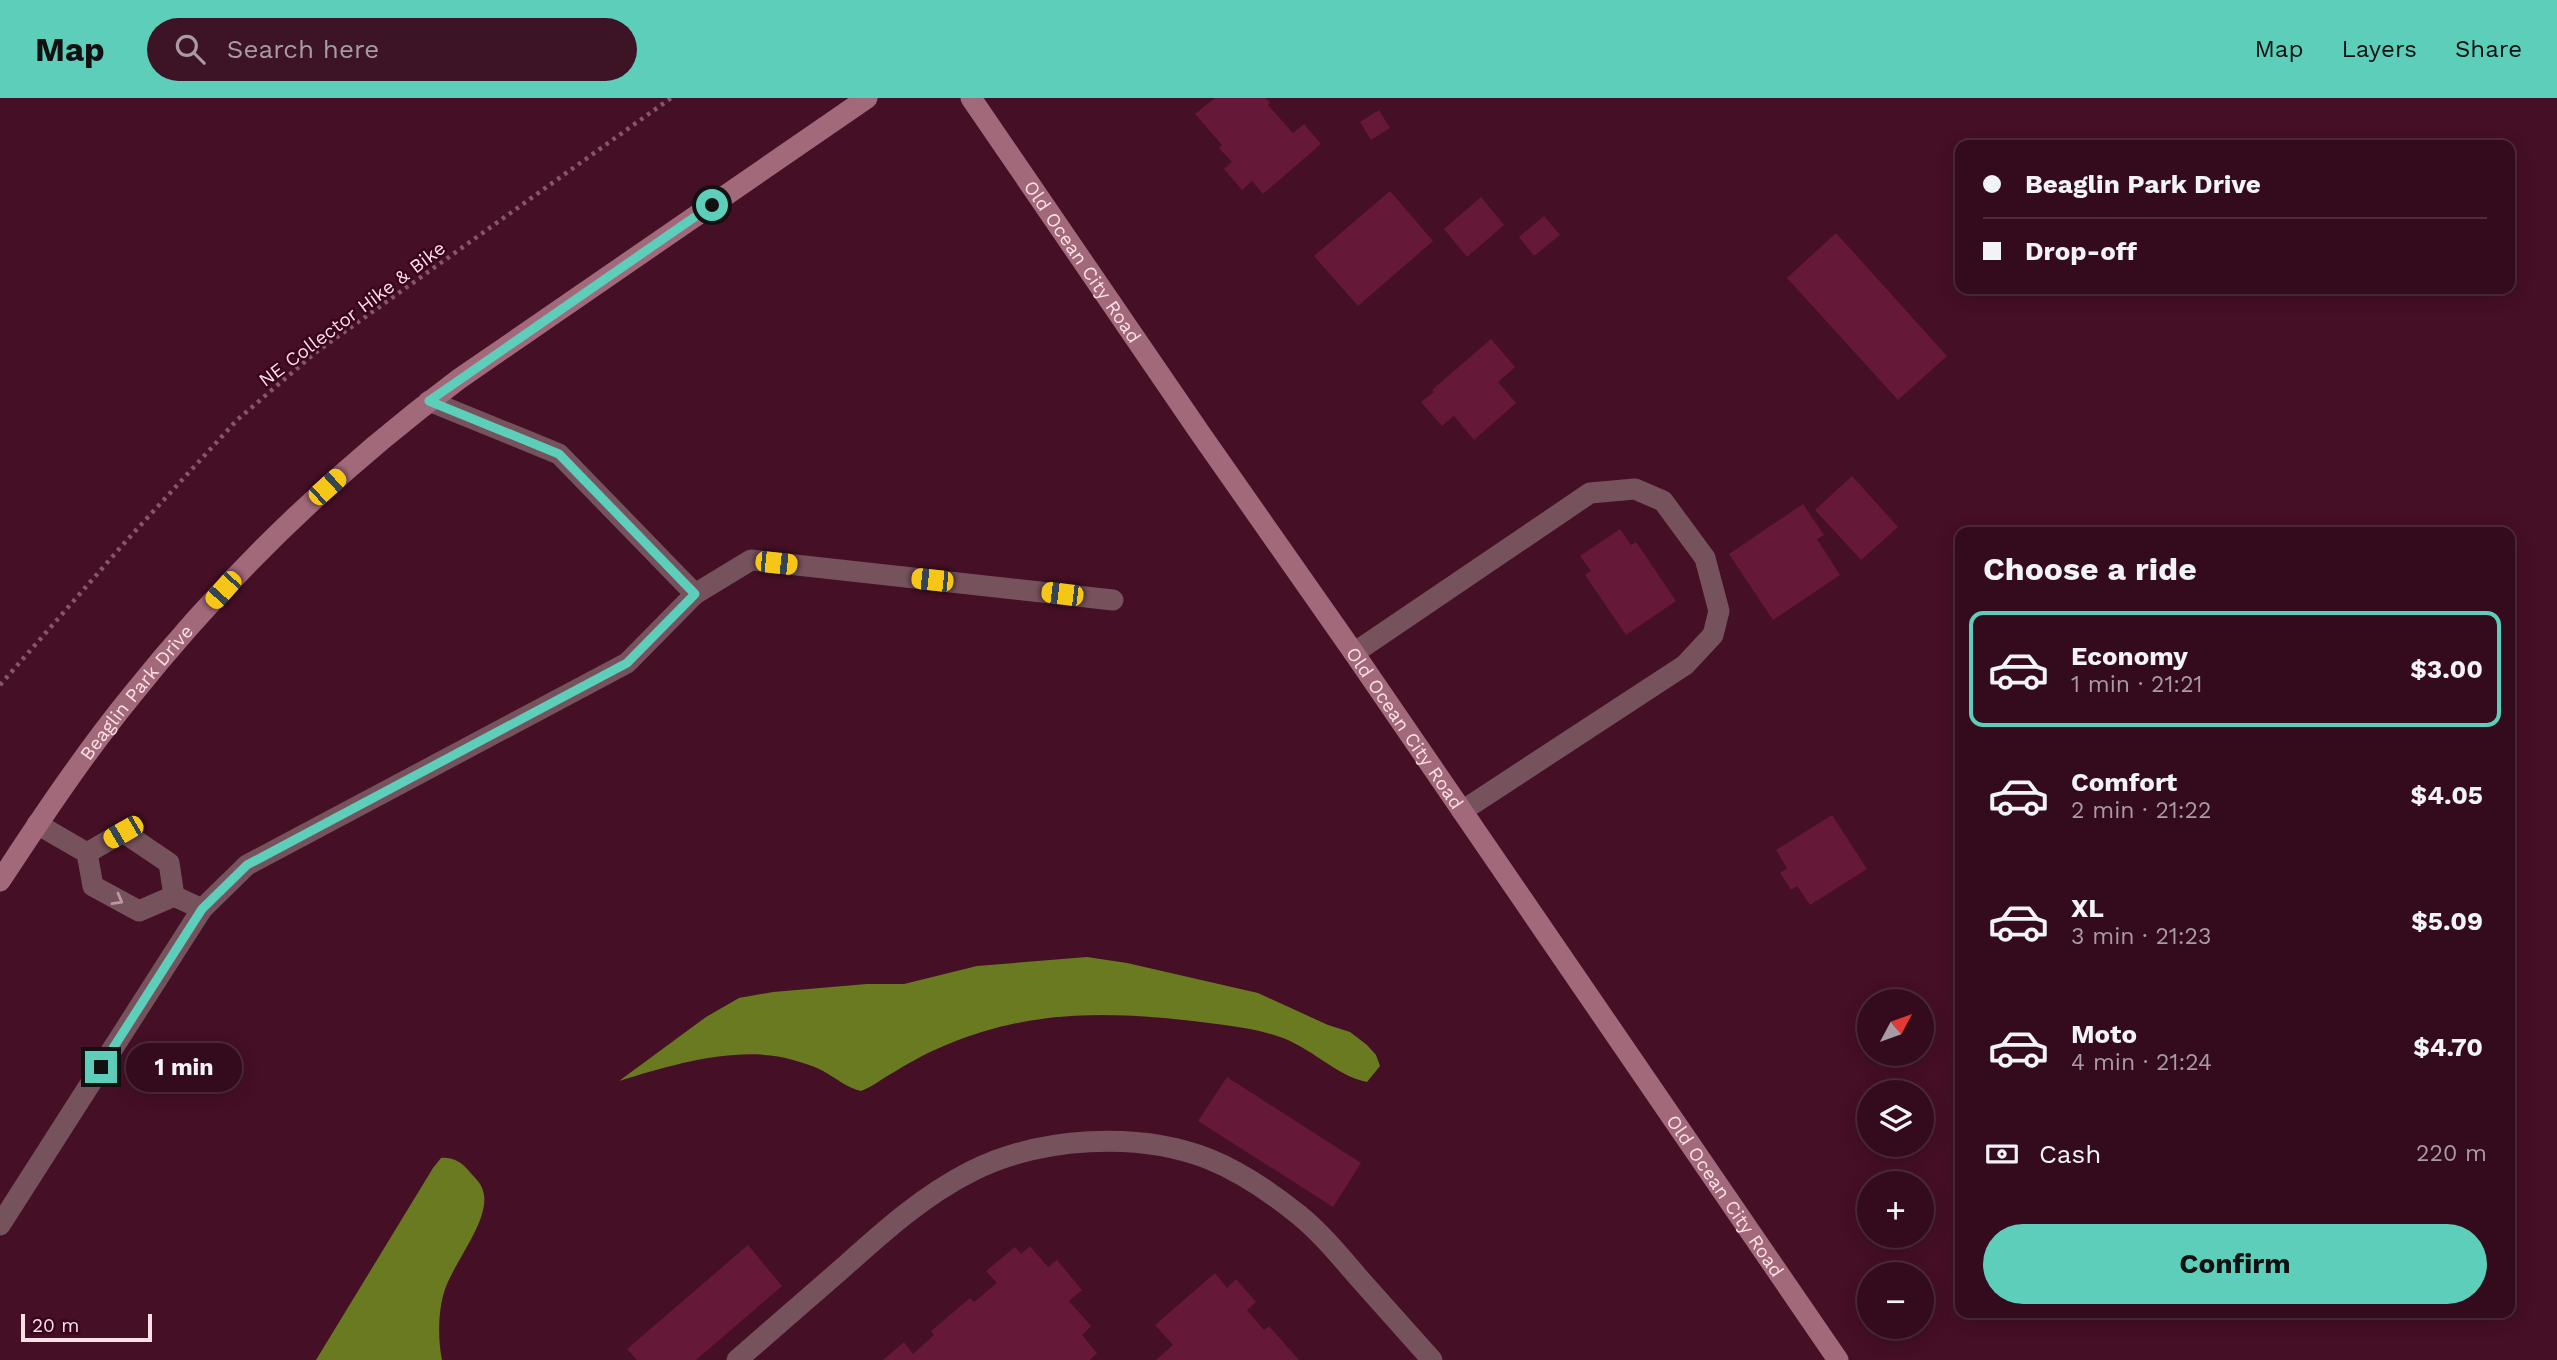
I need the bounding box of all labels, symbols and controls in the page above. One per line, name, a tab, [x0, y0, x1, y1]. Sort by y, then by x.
search box	[147, 18, 637, 81]
text: Map	[35, 30, 105, 69]
icon: search	[171, 30, 209, 68]
text: Search here	[227, 34, 379, 64]
text: Map	[2255, 35, 2303, 63]
text: Layers	[2341, 35, 2417, 63]
text: Share	[2455, 35, 2522, 63]
text: Beaglin Park Drive	[2025, 169, 2261, 199]
street label: Old Ocean City Road	[1019, 176, 1146, 347]
route start	[696, 189, 728, 221]
street label: NE Collector Hike & Bike	[254, 236, 450, 392]
text: Drop-off	[2025, 236, 2137, 266]
car	[305, 465, 350, 509]
car	[755, 550, 798, 576]
text: Choose a ride	[1983, 550, 2197, 588]
car	[202, 567, 245, 613]
car	[911, 567, 954, 593]
car	[1040, 581, 1085, 607]
street label: Beaglin Park Drive	[75, 620, 198, 764]
icon: car	[1987, 638, 2050, 701]
text: Economy	[2071, 641, 2188, 671]
street label: Old Ocean City Road	[1342, 642, 1469, 813]
text: $3.00	[2410, 654, 2483, 684]
text: 1 min · 21:21	[2071, 671, 2203, 698]
icon: car	[1987, 764, 2050, 827]
text: Comfort	[2071, 767, 2177, 797]
text: $4.05	[2411, 780, 2483, 810]
text: 2 min · 21:22	[2071, 797, 2211, 824]
car	[100, 812, 147, 852]
icon: car	[1987, 890, 2050, 953]
one-way arrow	[111, 891, 123, 905]
text: XL	[2071, 893, 2104, 923]
text: $5.09	[2411, 906, 2483, 936]
text: 3 min · 21:23	[2071, 923, 2211, 950]
north arrow	[1857, 989, 1934, 1066]
map controls	[1857, 989, 1934, 1339]
icon: car	[1987, 1016, 2050, 1079]
text: Moto	[2071, 1019, 2137, 1049]
text: $4.70	[2413, 1032, 2483, 1062]
callout: 1 min	[126, 1042, 241, 1091]
text: 4 min · 21:24	[2071, 1049, 2212, 1076]
route end	[85, 1051, 117, 1083]
text: 1 min	[154, 1054, 214, 1081]
button: layers	[1857, 1080, 1934, 1157]
street label: Old Ocean City Road	[1662, 1110, 1789, 1281]
icon: cash	[1983, 1135, 2021, 1173]
text: Cash	[2039, 1139, 2101, 1169]
text: 220 m	[2416, 1140, 2487, 1167]
button: +	[1857, 1171, 1934, 1248]
button: Confirm	[1983, 1224, 2487, 1304]
button: −	[1857, 1262, 1934, 1339]
scale bar	[21, 1311, 152, 1343]
text: 20 m	[32, 1314, 79, 1337]

